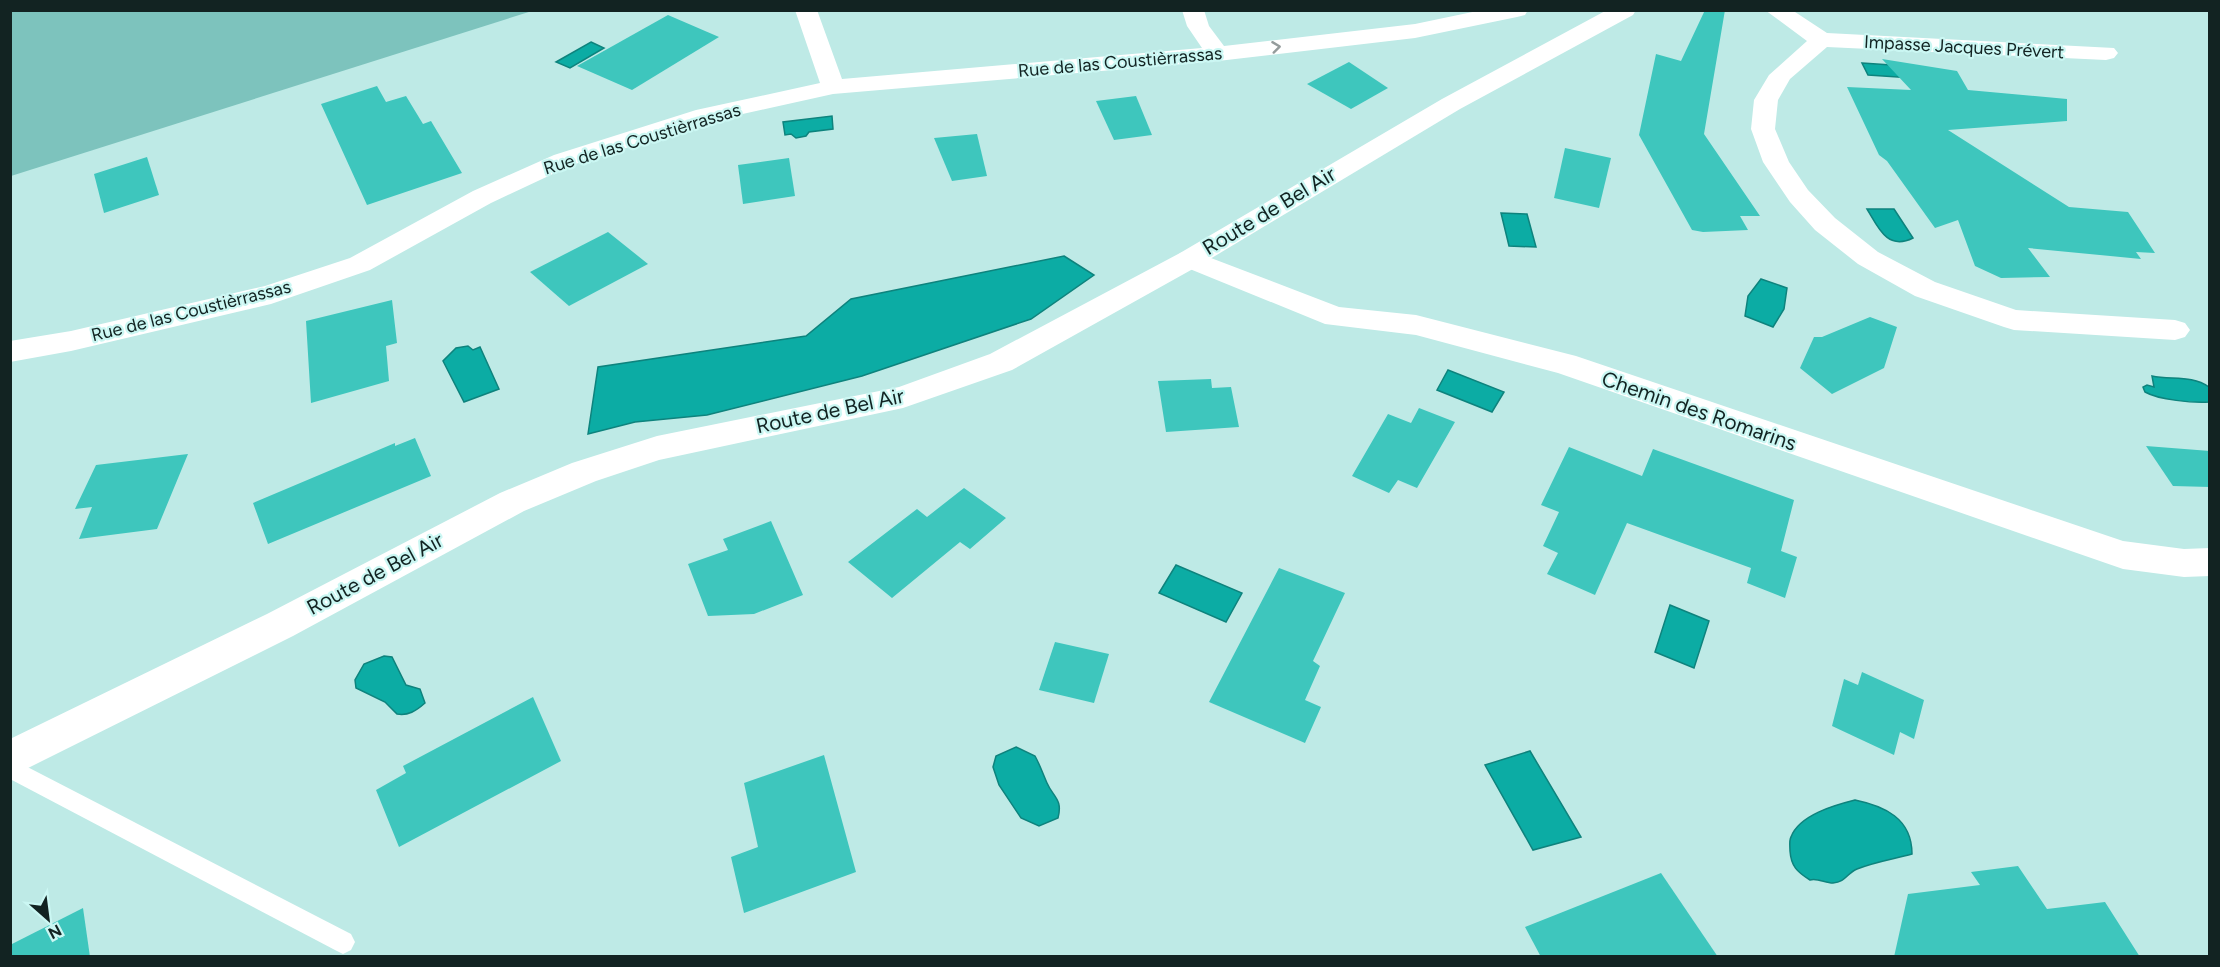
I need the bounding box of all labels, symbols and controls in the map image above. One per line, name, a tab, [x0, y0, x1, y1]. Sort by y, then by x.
street label: Impasse Jacques Prévert	[1863, 31, 2065, 63]
one-way arrow	[1272, 41, 1281, 54]
street label: Rue de las Coustièrrassas	[1017, 42, 1223, 82]
street label: Rue de las Coustièrrassas	[541, 99, 743, 179]
street label: Route de Bel Air	[1198, 161, 1340, 260]
street label: Rue de las Coustièrrassas	[89, 276, 293, 346]
street label: Chemin des Romarins	[1599, 365, 1800, 456]
street label: Route de Bel Air	[754, 383, 906, 438]
street label: Route de Bel Air	[302, 527, 447, 620]
north arrow	[18, 889, 78, 949]
text: N	[45, 921, 65, 943]

